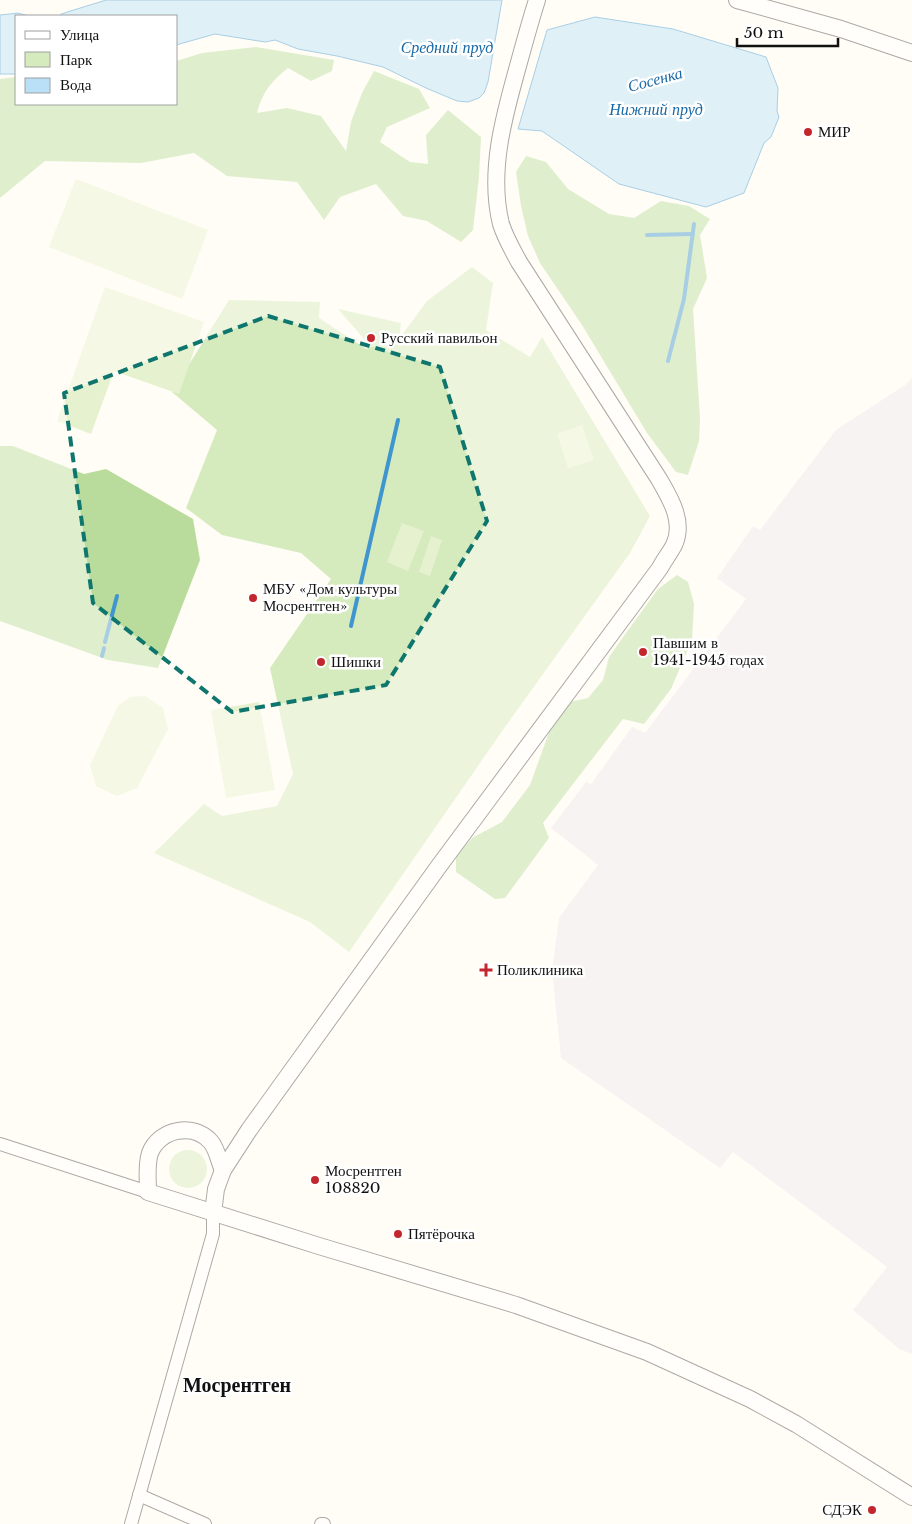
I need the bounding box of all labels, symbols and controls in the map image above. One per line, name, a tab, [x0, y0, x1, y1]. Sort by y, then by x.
legend	[15, 15, 178, 105]
scale bar	[737, 15, 838, 47]
text: 50 m	[744, 23, 784, 42]
text: Улица	[60, 25, 99, 44]
water label: Средний пруд	[401, 37, 493, 57]
text: Парк	[60, 50, 93, 69]
water label: Сосенка	[625, 62, 685, 96]
text: Вода	[60, 75, 92, 94]
water label: Нижний пруд	[608, 99, 703, 119]
place label: МИР	[818, 122, 851, 141]
marker: МИР	[802, 126, 814, 138]
place label: Русский павильон	[381, 328, 497, 347]
marker: Русский павильон	[365, 332, 377, 344]
place label: МБУ «Дом культуры Мосрентген»	[263, 579, 397, 615]
marker: МБУ «Дом культуры Мосрентген»	[247, 592, 259, 604]
place label: Павшим в 1941-1945 годах	[653, 633, 765, 669]
marker: Павшим в 1941-1945 годах	[637, 646, 649, 658]
place label: Шишки	[331, 652, 381, 671]
marker: Шишки	[315, 656, 327, 668]
place label: Поликлиника	[497, 960, 584, 979]
marker: Поликлиника	[479, 963, 493, 977]
place label: Мосрентген 108820	[325, 1161, 402, 1197]
marker: Мосрентген 108820	[309, 1174, 321, 1186]
place label: Пятёрочка	[408, 1224, 475, 1243]
marker: Пятёрочка	[392, 1228, 404, 1240]
district label: Мосрентген	[183, 1373, 291, 1397]
place label: СДЭК	[822, 1500, 863, 1519]
marker: СДЭК	[866, 1504, 878, 1516]

